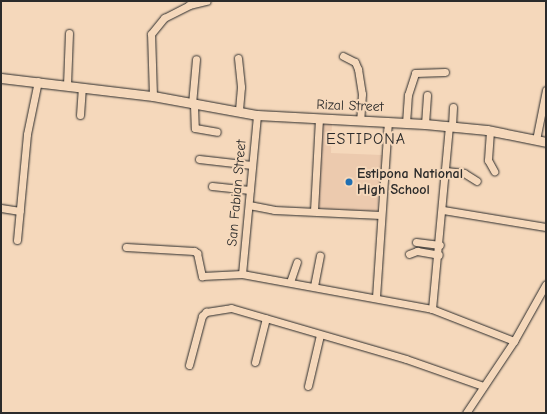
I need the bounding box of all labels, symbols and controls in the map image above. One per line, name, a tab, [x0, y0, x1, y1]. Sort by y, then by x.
street label: Rizal Street	[316, 96, 384, 116]
district label: ESTIPONA	[326, 129, 406, 149]
street label: San Fabian Street	[224, 139, 250, 247]
place label: Estipona National High School	[357, 166, 463, 198]
marker: Estipona National High School	[344, 177, 354, 187]

